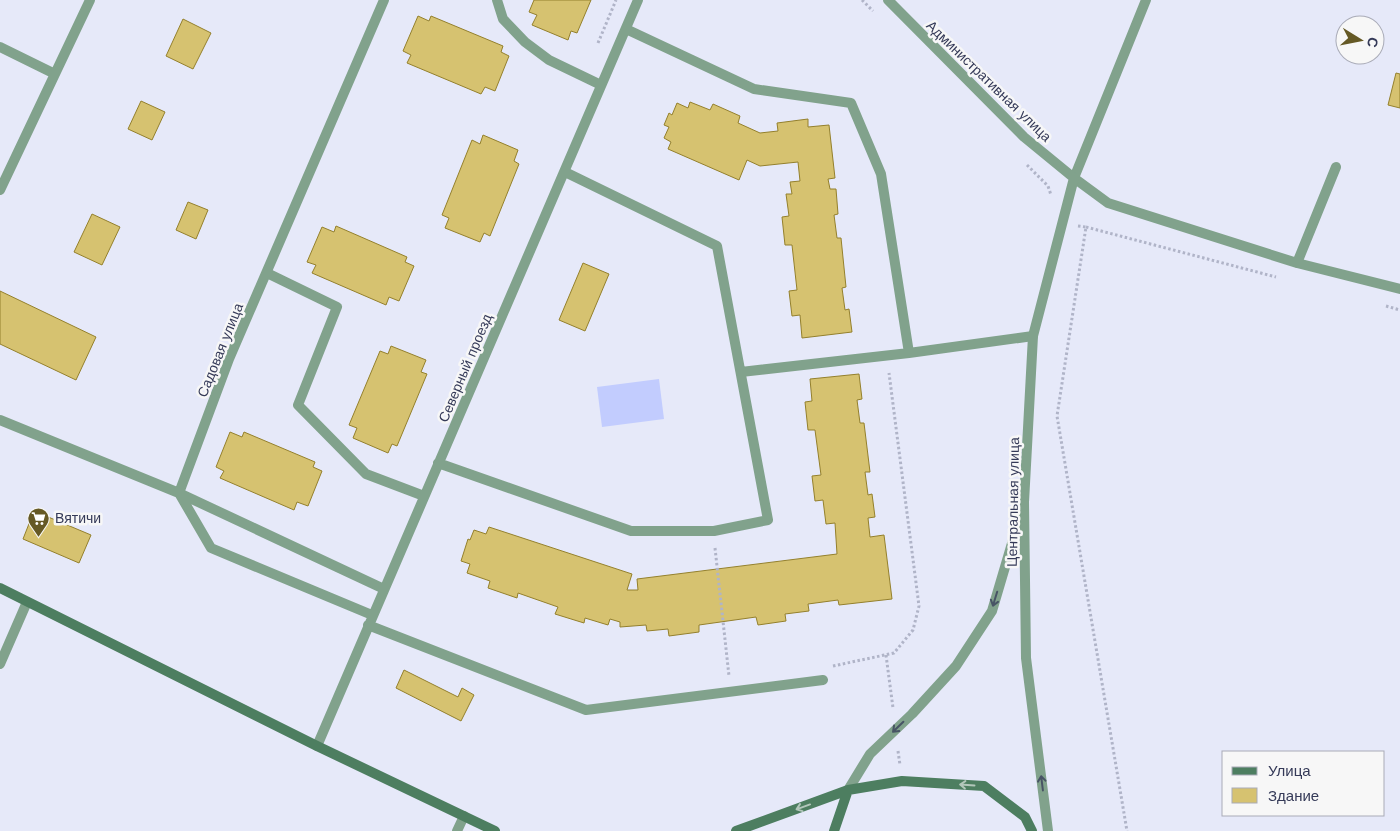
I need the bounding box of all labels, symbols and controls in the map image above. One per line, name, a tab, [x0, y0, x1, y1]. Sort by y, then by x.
north arrow	[1335, 15, 1385, 65]
street label: Административная улица	[923, 17, 1055, 145]
text: С	[1364, 36, 1382, 49]
street label: Садовая улица	[194, 300, 246, 399]
street label: Северный проезд	[435, 311, 495, 425]
street label: Центральная улица	[1004, 437, 1022, 567]
supermarket icon: Вятичи	[27, 506, 51, 537]
place label: Вятичи	[55, 510, 101, 526]
one-way arrow	[990, 591, 1000, 607]
one-way arrow	[892, 721, 904, 733]
legend	[1222, 751, 1385, 816]
text: Улица	[1268, 762, 1311, 780]
one-way arrow	[1037, 775, 1047, 791]
one-way arrow	[959, 781, 975, 790]
text: Здание	[1268, 787, 1319, 805]
one-way arrow	[795, 803, 811, 812]

